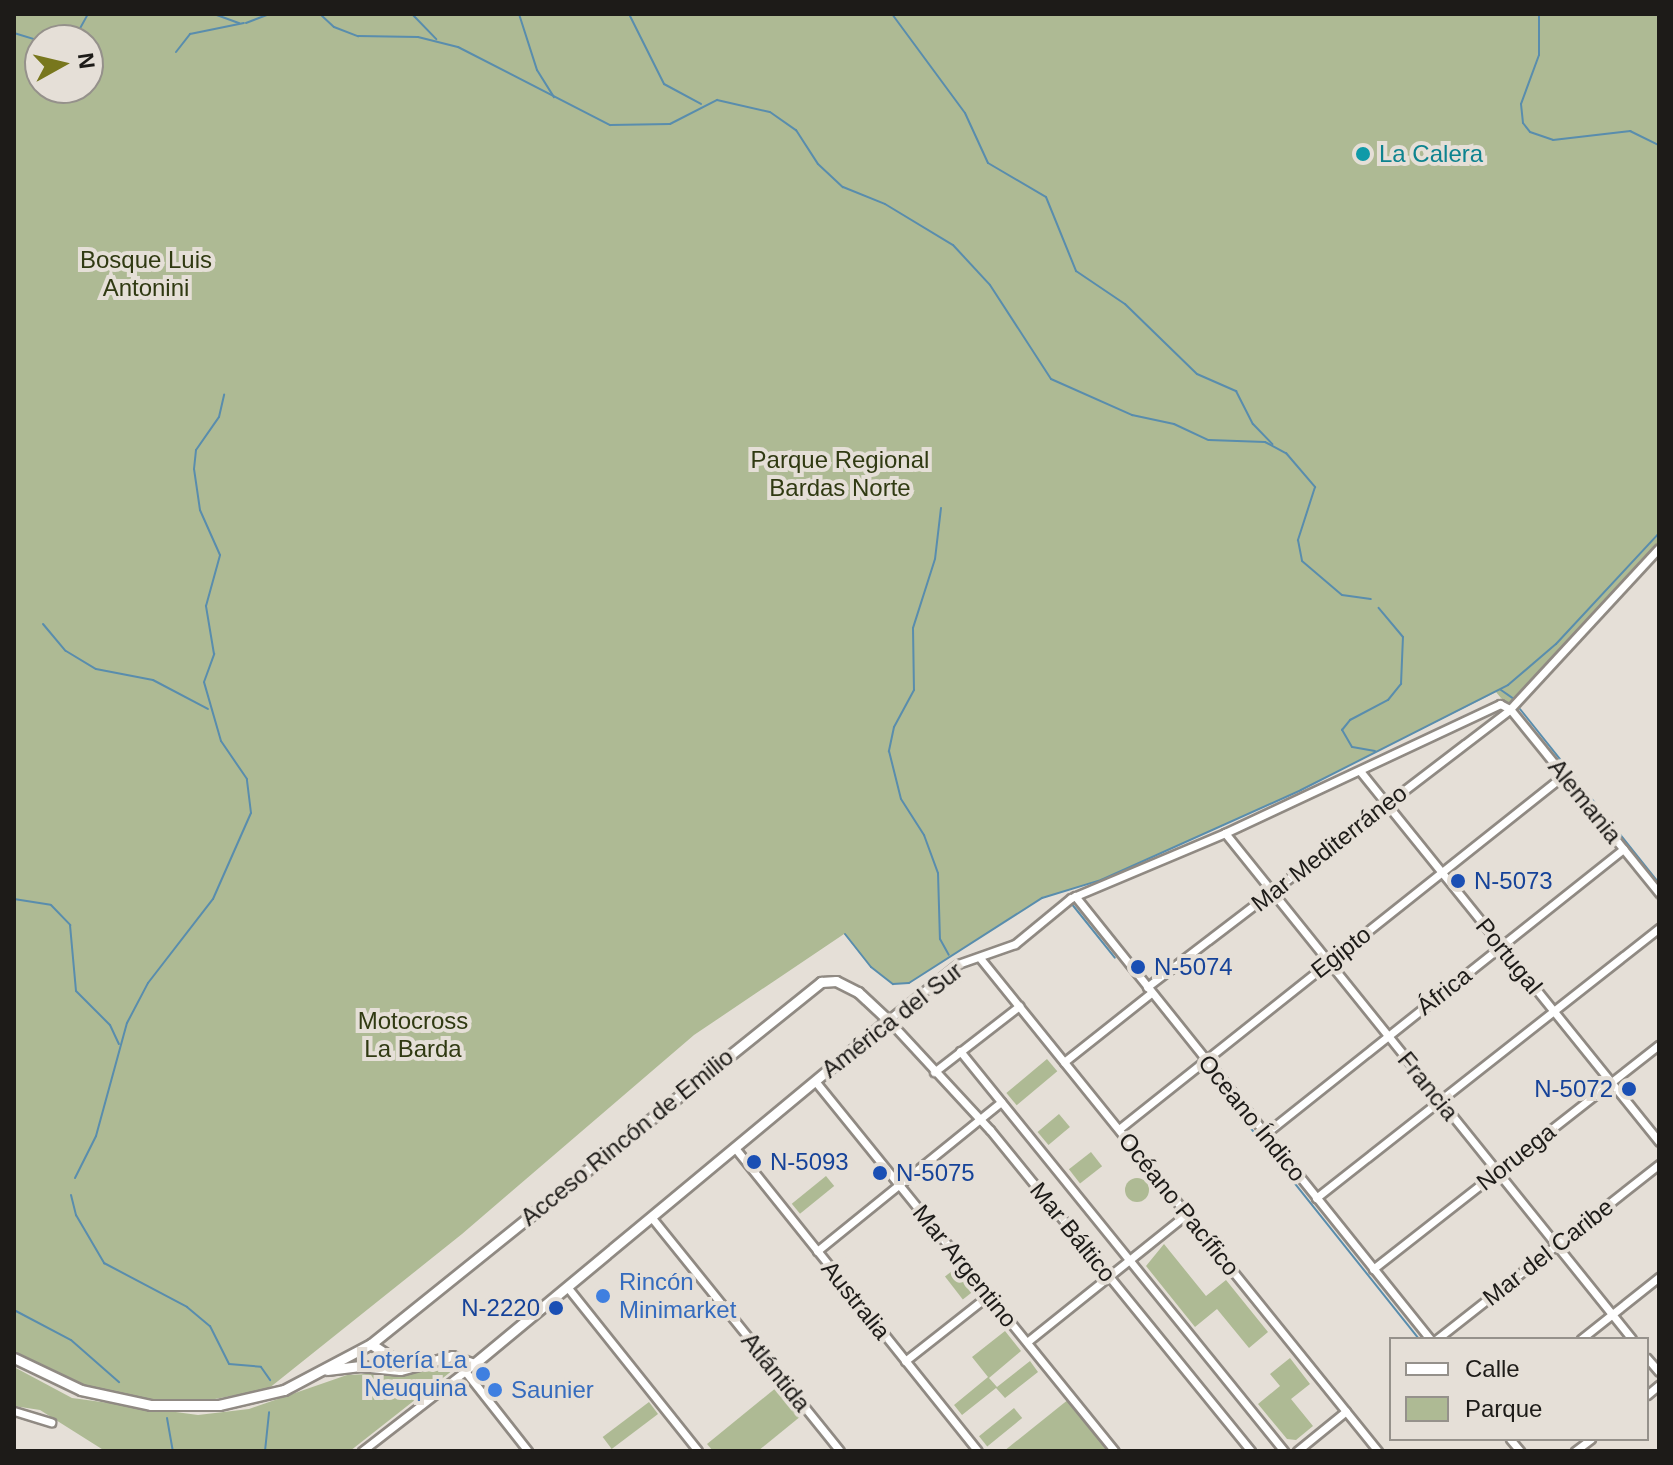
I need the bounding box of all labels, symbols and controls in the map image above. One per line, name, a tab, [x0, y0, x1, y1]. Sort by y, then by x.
north arrow	[24, 24, 104, 104]
text: N	[73, 51, 100, 70]
place label: La Calera	[1379, 140, 1483, 168]
marker: La Calera	[1354, 145, 1372, 163]
park label: Bosque Luis Antonini	[80, 246, 212, 302]
park label: Parque Regional Bardas Norte	[751, 446, 929, 502]
street label: Alemania	[1542, 753, 1628, 849]
street label: Mar Mediterráneo	[1246, 778, 1412, 918]
place label: N-5073	[1474, 867, 1553, 895]
marker: N-5073	[1449, 872, 1467, 890]
street label: Portugal	[1470, 912, 1548, 1000]
street label: Egipto	[1305, 920, 1377, 984]
place label: N-5074	[1154, 953, 1233, 981]
street label: América del Sur	[816, 956, 968, 1084]
marker: N-5074	[1129, 958, 1147, 976]
street label: África	[1411, 961, 1477, 1021]
park label: Motocross La Barda	[358, 1007, 468, 1063]
street label: Acceso Rincón de Emilio	[515, 1042, 739, 1232]
street label: Francia	[1392, 1046, 1464, 1126]
street label: Oceano Índico	[1192, 1049, 1312, 1187]
place label: N-5072	[1534, 1075, 1613, 1103]
marker: N-5072	[1620, 1080, 1638, 1098]
street label: Noruega	[1471, 1117, 1561, 1197]
street label: Océano Pacífico	[1112, 1127, 1246, 1281]
place label: N-5093	[770, 1148, 849, 1176]
marker: N-5093	[745, 1153, 763, 1171]
place label: N-5075	[896, 1159, 975, 1187]
marker: N-5075	[871, 1164, 889, 1182]
street label: Mar Báltico	[1024, 1176, 1122, 1288]
street label: Mar del Caribe	[1477, 1192, 1619, 1312]
street label: Mar Argentino	[906, 1198, 1024, 1334]
street label: Australia	[815, 1255, 897, 1345]
place label: Rincón Minimarket	[619, 1268, 736, 1324]
marker: Rincón Minimarket	[594, 1287, 612, 1305]
place label: N-2220	[461, 1294, 540, 1322]
marker: N-2220	[547, 1299, 565, 1317]
street label: Atlántida	[735, 1327, 817, 1417]
legend	[1389, 1337, 1649, 1441]
place label: Lotería La Neuquina	[359, 1346, 467, 1402]
text: Calle	[1465, 1355, 1520, 1382]
marker: Lotería La Neuquina	[474, 1365, 492, 1383]
place label: Saunier	[511, 1376, 594, 1404]
marker: Saunier	[486, 1381, 504, 1399]
text: Parque	[1465, 1395, 1542, 1422]

